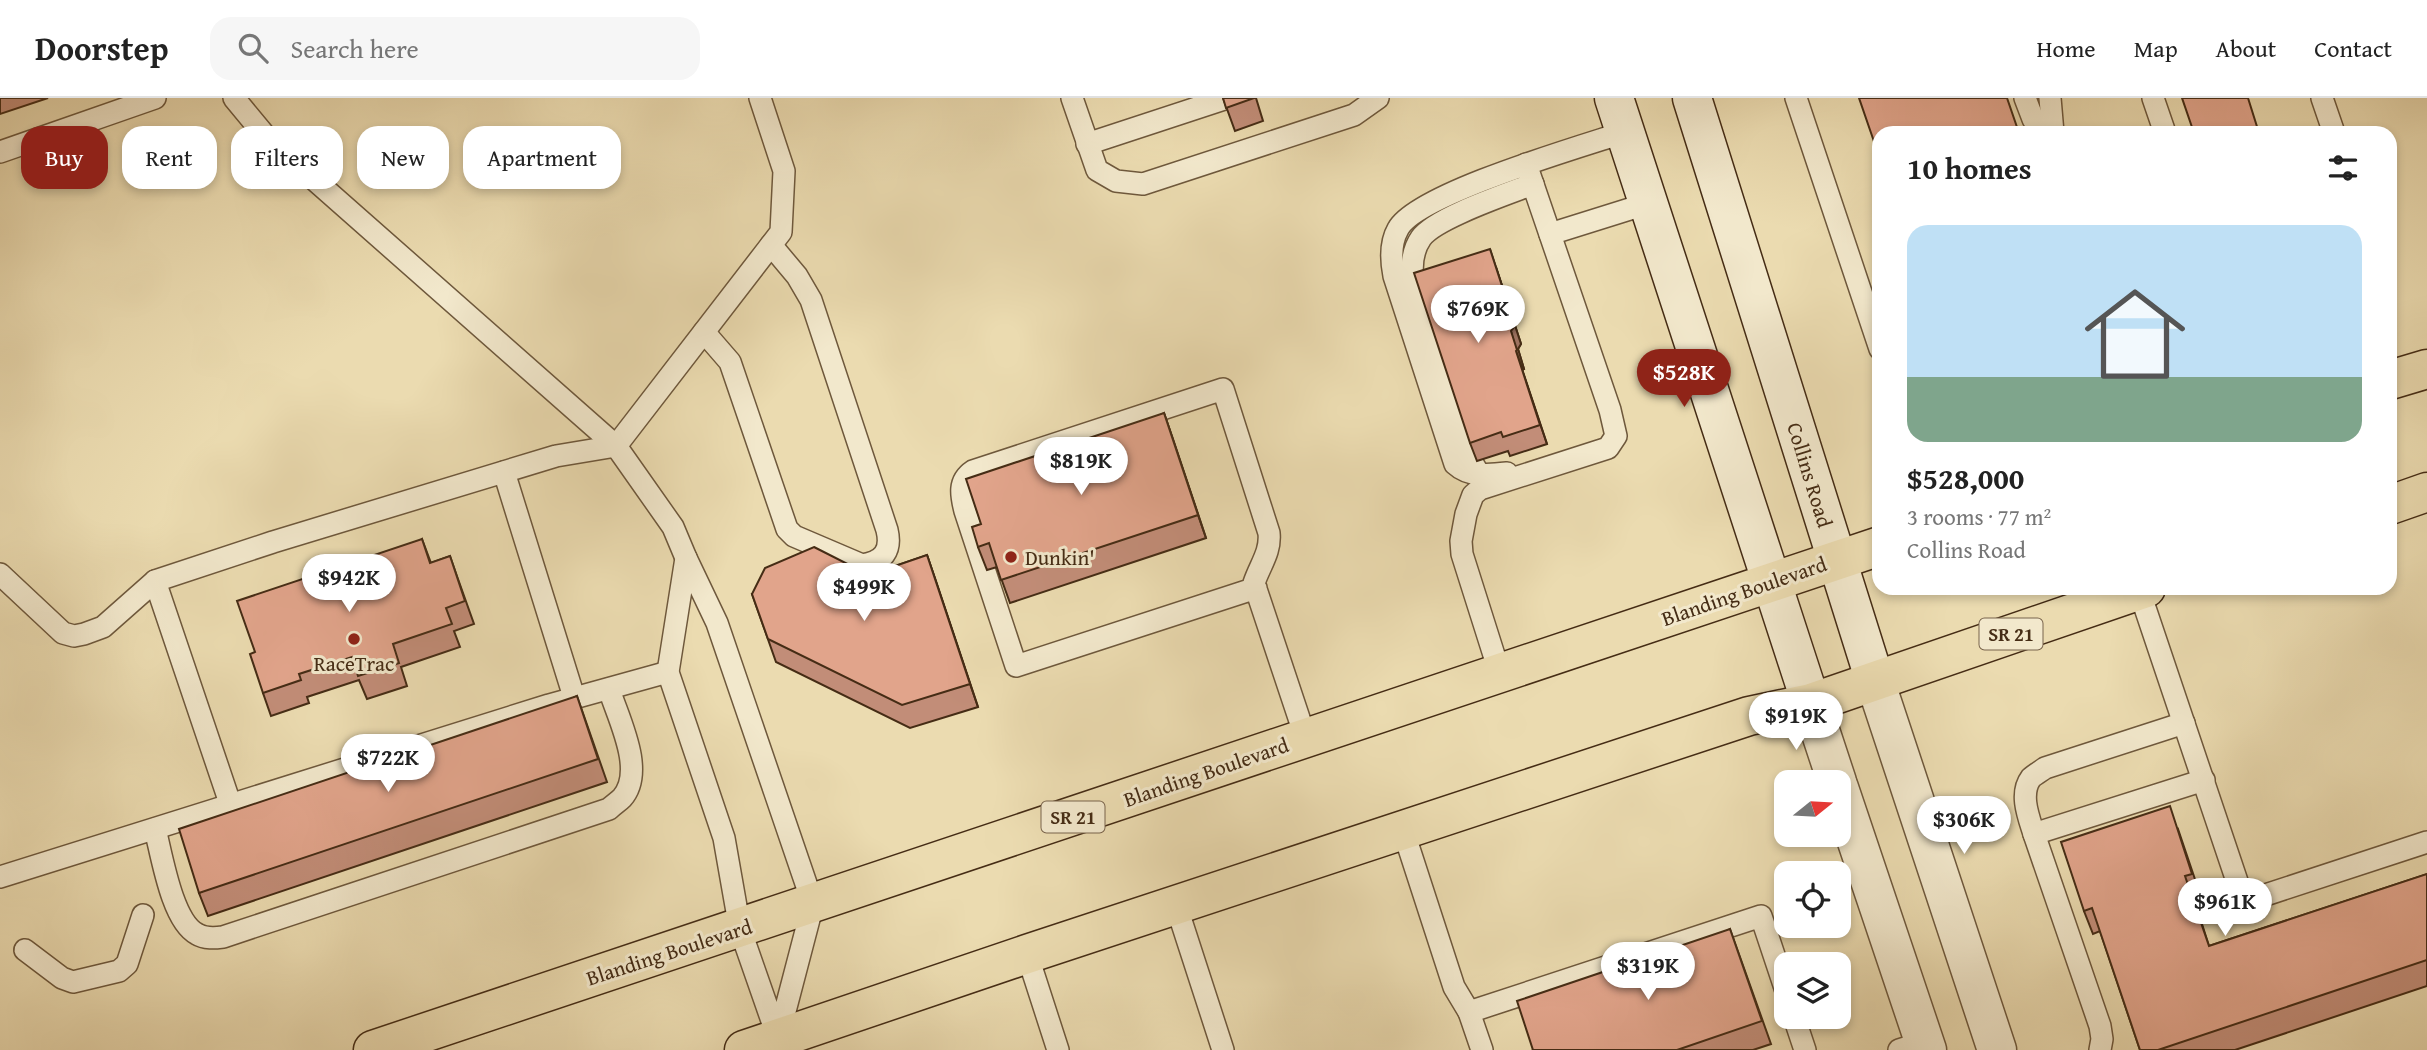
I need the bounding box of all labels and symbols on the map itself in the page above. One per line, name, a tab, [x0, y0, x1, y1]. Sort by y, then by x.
pin: $769K	[1429, 286, 1527, 345]
pin: $528K	[1635, 350, 1733, 409]
street label: Collins Road	[1779, 419, 1841, 532]
pin: $819K	[1032, 438, 1130, 497]
place label: Dunkin'	[1025, 542, 1095, 573]
street label: Blanding Boulevard	[1657, 548, 1832, 634]
marker: Dunkin'	[1003, 549, 1019, 565]
pin: $942K	[300, 554, 398, 614]
pin: $499K	[815, 564, 913, 623]
road number: SR 21	[1980, 618, 2042, 650]
marker: RaceTrac	[346, 631, 362, 647]
place label: RaceTrac	[314, 648, 394, 679]
pin: $919K	[1747, 692, 1845, 752]
street label: Blanding Boulevard	[1119, 729, 1294, 815]
pin: $722K	[339, 734, 437, 794]
north arrow	[1774, 770, 1852, 847]
pin: $306K	[1915, 796, 2013, 856]
road number: SR 21	[1042, 802, 1104, 832]
pin: $961K	[2176, 878, 2274, 938]
street label: Blanding Boulevard	[582, 910, 757, 993]
pin: $319K	[1599, 942, 1697, 1002]

